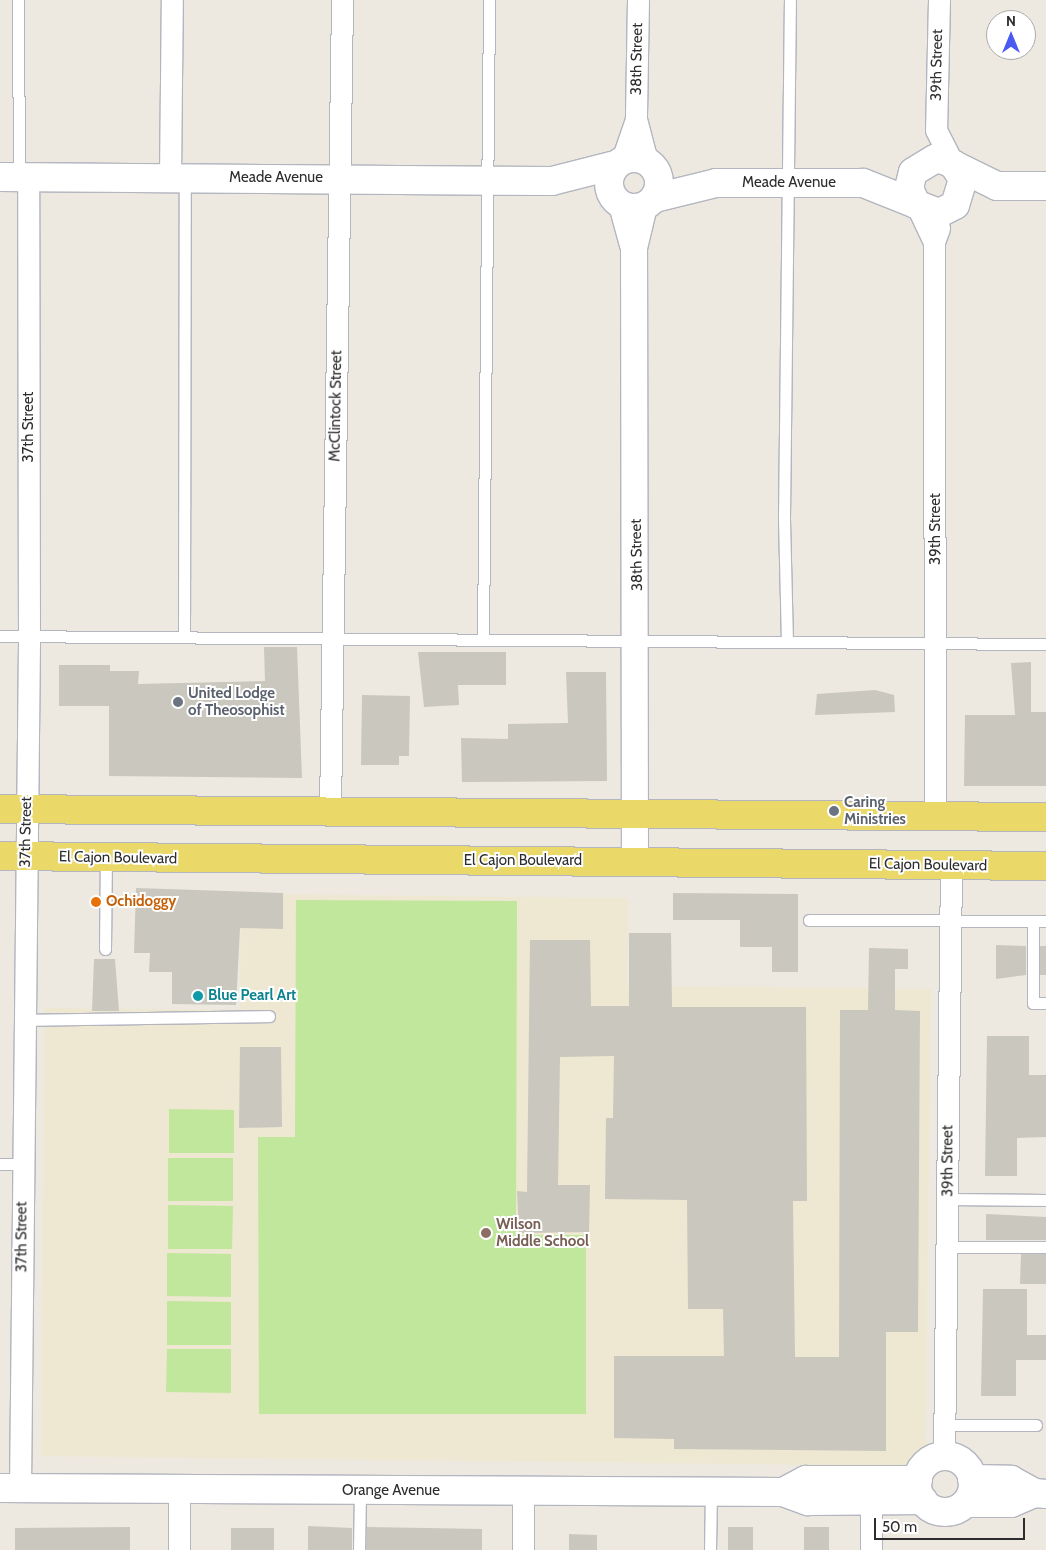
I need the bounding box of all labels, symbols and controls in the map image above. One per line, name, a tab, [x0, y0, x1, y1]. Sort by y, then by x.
north arrow	[986, 10, 1036, 60]
text: N	[1006, 12, 1016, 30]
street label: 38th Street	[627, 23, 647, 95]
street label: 39th Street	[927, 29, 947, 101]
street label: Meade Avenue	[229, 169, 323, 187]
street label: Meade Avenue	[742, 174, 836, 192]
street label: McClintock Street	[326, 350, 346, 462]
street label: 37th Street	[20, 392, 38, 462]
street label: 39th Street	[927, 493, 945, 565]
street label: 38th Street	[627, 519, 647, 591]
place label: United Lodge of Theosophist	[188, 684, 285, 719]
marker: United Lodge of Theosophist	[172, 696, 184, 708]
place label: Caring Ministries	[844, 793, 906, 828]
street label: 37th Street	[16, 796, 36, 868]
marker: Caring Ministries	[828, 805, 840, 817]
street label: El Cajon Boulevard	[59, 848, 177, 868]
street label: El Cajon Boulevard	[464, 852, 582, 870]
street label: El Cajon Boulevard	[869, 855, 987, 875]
place label: Ochidoggy	[106, 893, 176, 911]
marker: Ochidoggy	[90, 896, 102, 908]
place label: Blue Pearl Art	[208, 987, 296, 1005]
marker: Blue Pearl Art	[192, 990, 204, 1002]
street label: 39th Street	[939, 1125, 957, 1197]
street label: 37th Street	[13, 1202, 31, 1272]
place label: Wilson Middle School	[496, 1215, 589, 1250]
marker: Wilson Middle School	[480, 1227, 492, 1239]
street label: Orange Avenue	[342, 1482, 440, 1500]
scale bar	[876, 1508, 1027, 1540]
text: 50 m	[882, 1518, 917, 1536]

